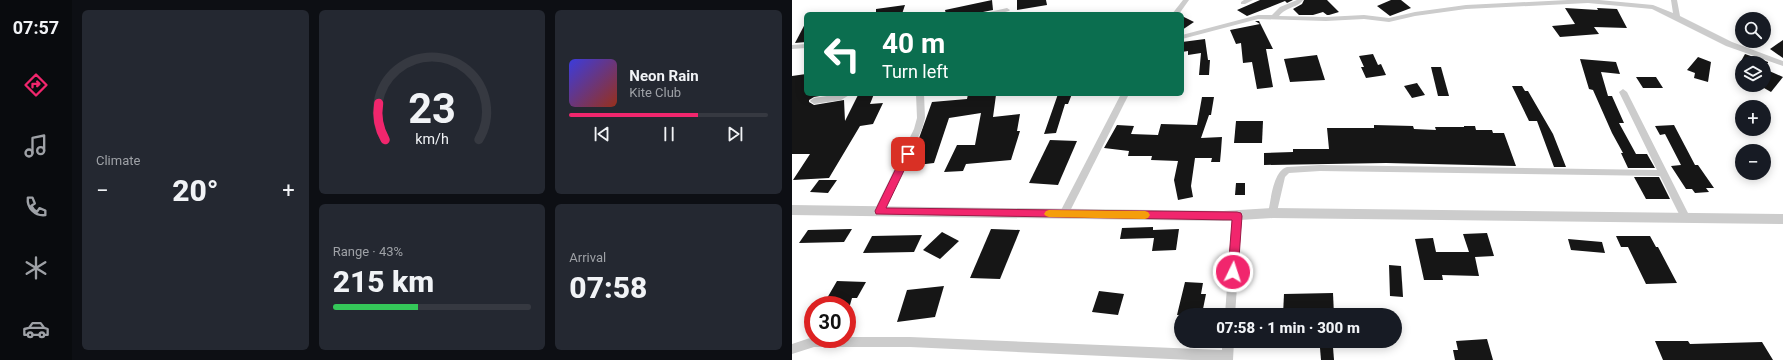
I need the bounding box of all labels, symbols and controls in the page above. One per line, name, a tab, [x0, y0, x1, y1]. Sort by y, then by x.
map controls	[1735, 12, 1771, 180]
button: search	[1735, 12, 1771, 48]
text: 07:57	[13, 17, 59, 38]
text: 40 m	[882, 27, 945, 60]
icon: left	[816, 28, 868, 80]
button: layers	[1735, 56, 1771, 92]
text: Turn left	[882, 61, 948, 82]
text: Neon Rain	[629, 67, 699, 85]
icon: directions	[22, 71, 50, 99]
text: 23	[408, 84, 456, 133]
text: Kite Club	[629, 85, 681, 100]
button: +	[1735, 100, 1771, 136]
icon: previous	[591, 123, 613, 145]
icon: pause	[658, 123, 680, 145]
icon: next	[724, 123, 746, 145]
text: km/h	[415, 131, 449, 147]
icon: music	[22, 132, 50, 160]
pin	[891, 137, 925, 171]
icon: arrive	[897, 143, 919, 165]
button: −	[1735, 144, 1771, 180]
text: Climate	[96, 153, 140, 168]
text: 20°	[172, 173, 219, 208]
text: −	[96, 178, 109, 203]
text: +	[282, 178, 295, 203]
icon: phone	[22, 193, 50, 221]
text: Range · 43%	[333, 244, 403, 259]
text: Arrival	[569, 250, 606, 265]
position arrow	[1212, 251, 1254, 293]
icon: climate	[22, 254, 50, 282]
text: 215 km	[333, 264, 434, 299]
text: 07:58	[569, 270, 647, 305]
speed limit sign: 30	[804, 296, 856, 348]
icon: car	[22, 315, 50, 343]
text: 07:58 · 1 min · 300 m	[1216, 319, 1360, 337]

